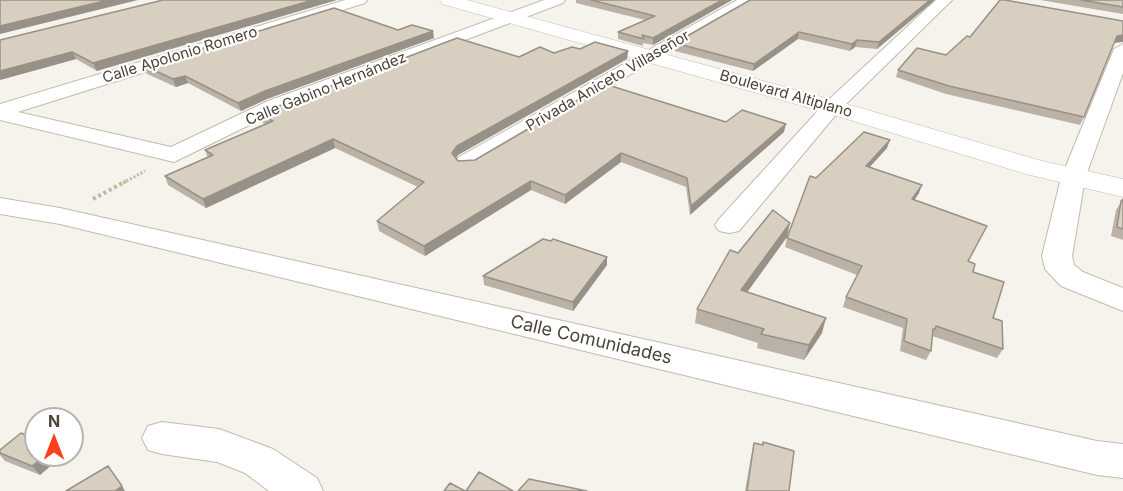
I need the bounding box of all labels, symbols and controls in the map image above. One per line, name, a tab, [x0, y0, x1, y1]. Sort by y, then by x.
street label: Calle Apolonio Romero	[100, 23, 260, 87]
street label: Privada Aniceto Villaseñor	[523, 27, 693, 135]
street label: Calle Gabino Hernández	[243, 48, 409, 130]
street label: Boulevard Altiplano	[718, 66, 854, 122]
street label: Calle Comunidades	[508, 311, 674, 369]
north arrow	[24, 407, 84, 467]
text: N	[48, 411, 60, 431]

